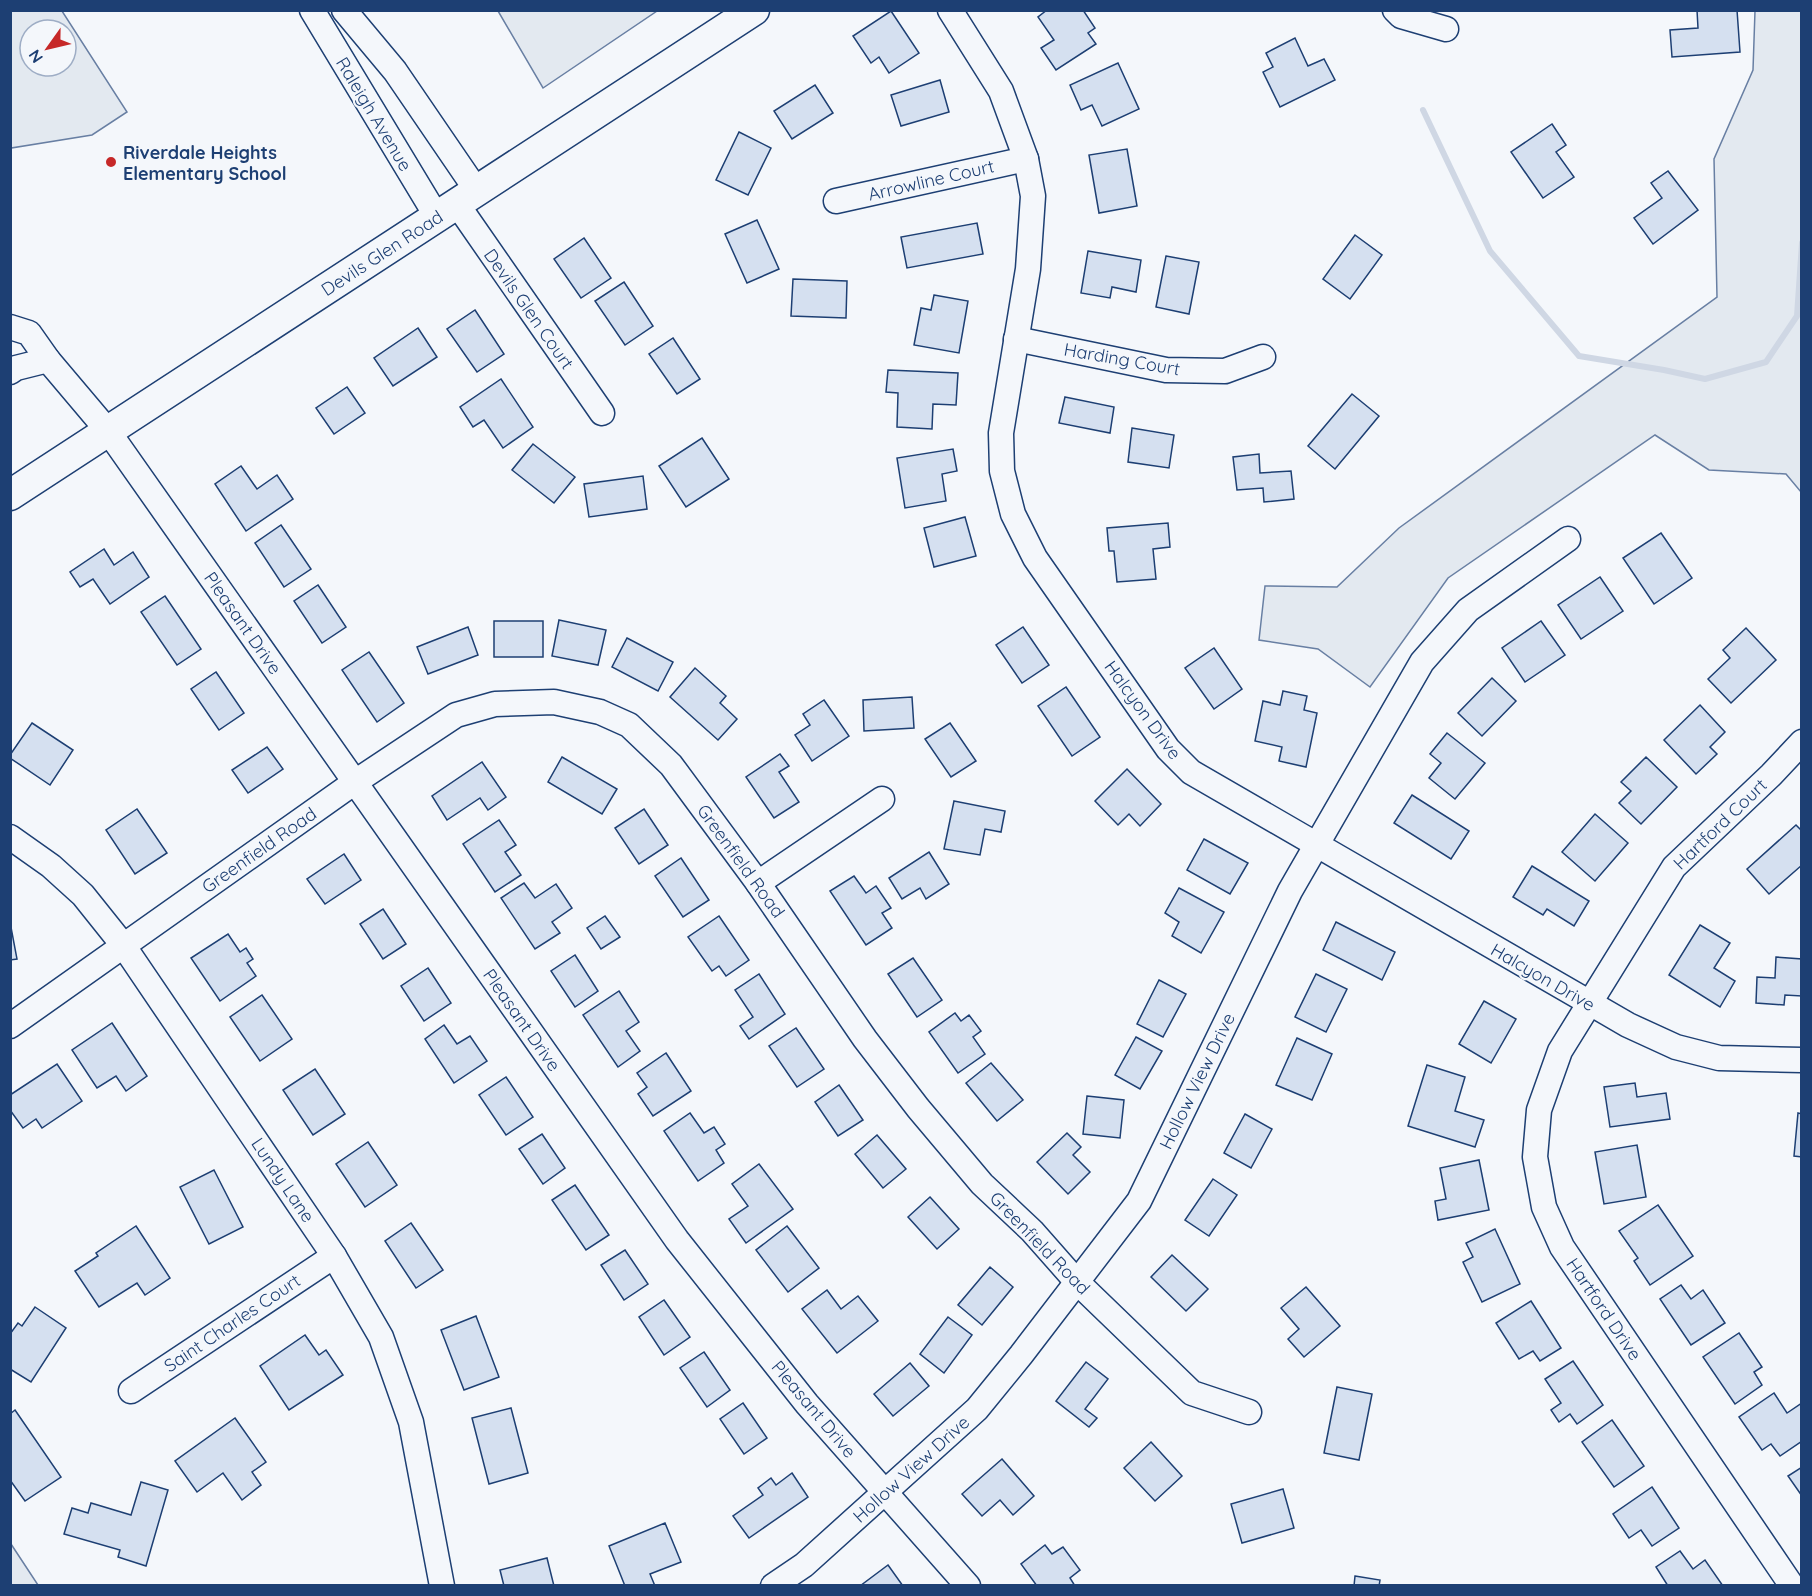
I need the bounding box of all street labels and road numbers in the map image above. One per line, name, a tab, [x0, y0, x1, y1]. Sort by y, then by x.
street label: Raleigh Avenue	[331, 53, 417, 175]
street label: Arrowline Court	[866, 154, 996, 206]
street label: Devils Glen Road	[317, 205, 447, 301]
street label: Devils Glen Court	[479, 244, 579, 374]
street label: Harding Court	[1062, 337, 1182, 381]
street label: Pleasant Drive	[199, 567, 287, 679]
street label: Halcyon Drive	[1099, 656, 1187, 764]
street label: Hartford Court	[1668, 774, 1772, 874]
street label: Greenfield Road	[692, 800, 790, 922]
street label: Greenfield Road	[197, 802, 321, 898]
street label: Halcyon Drive	[1487, 938, 1599, 1016]
street label: Pleasant Drive	[478, 964, 566, 1076]
street label: Hollow View Drive	[1154, 1009, 1240, 1153]
street label: Lundy Lane	[246, 1133, 320, 1227]
street label: Greenfield Road	[985, 1187, 1095, 1299]
street label: Hartford Drive	[1561, 1253, 1647, 1365]
street label: Saint Charles Court	[159, 1269, 305, 1377]
street label: Pleasant Drive	[767, 1356, 861, 1462]
street label: Hollow View Drive	[848, 1411, 974, 1527]

